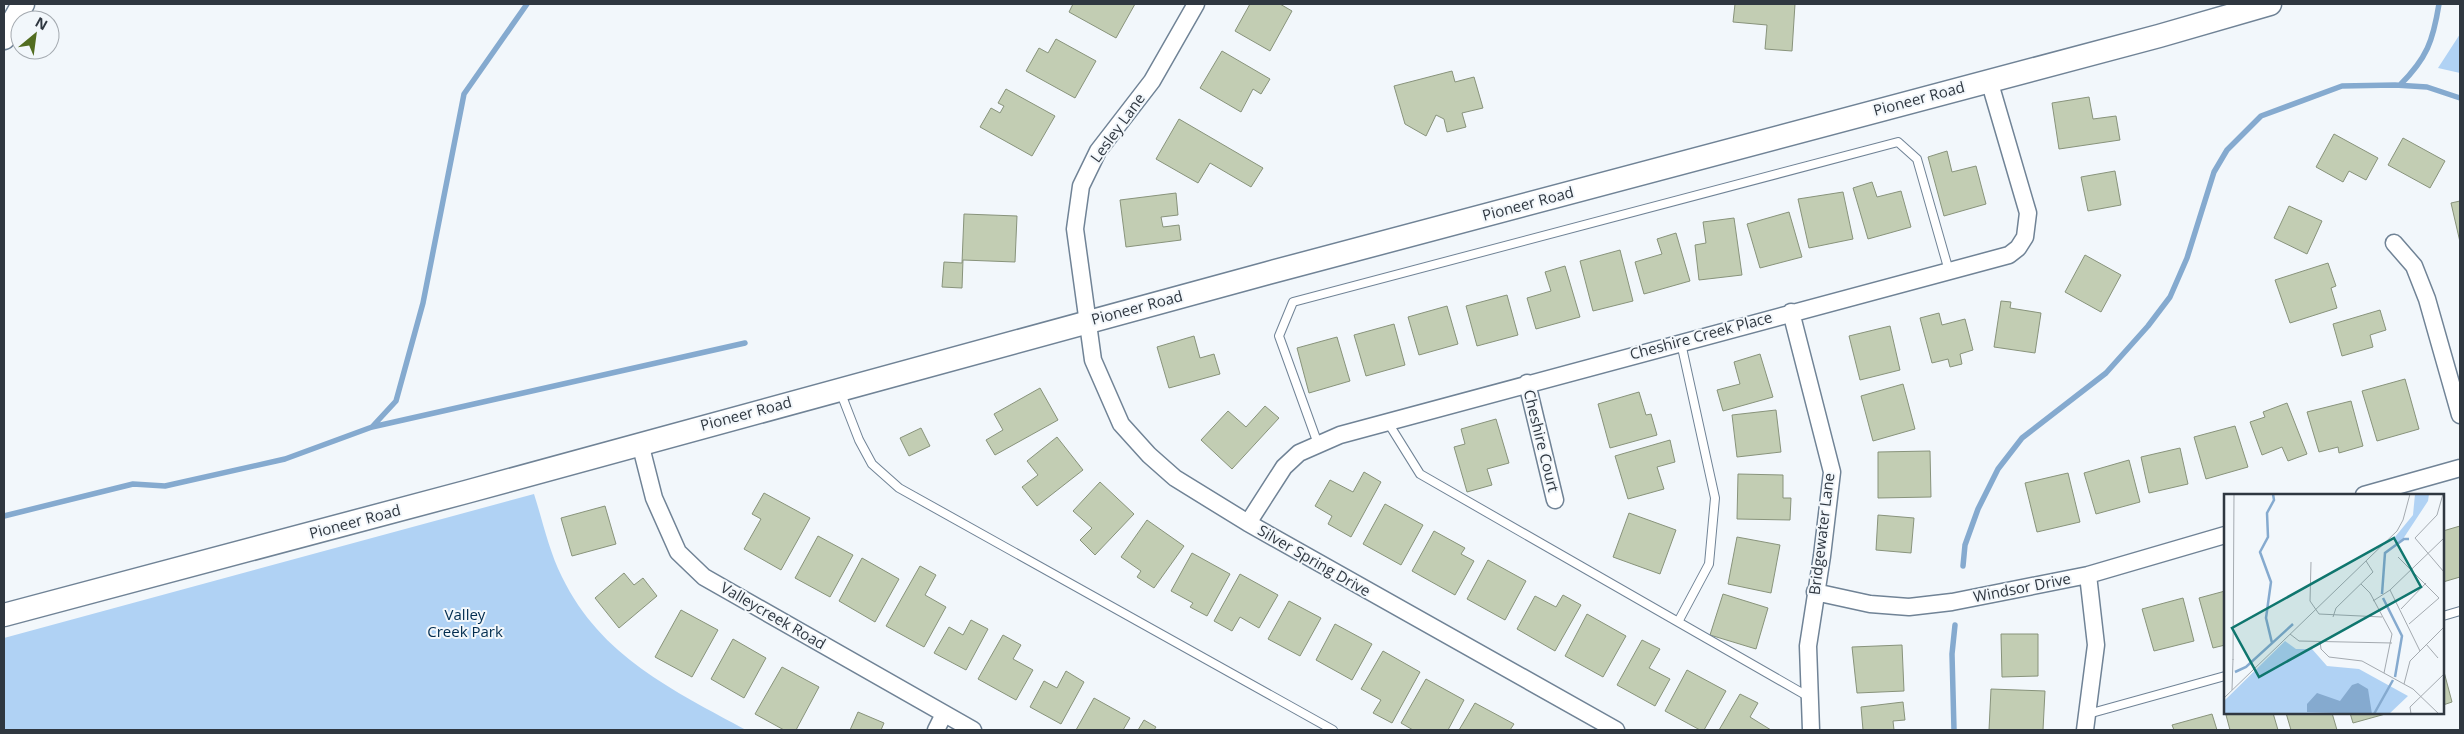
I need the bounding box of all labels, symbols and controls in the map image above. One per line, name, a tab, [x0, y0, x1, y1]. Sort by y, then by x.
north arrow	[10, 10, 60, 60]
text: N	[32, 12, 51, 34]
street label: Pioneer Road	[1871, 76, 1967, 120]
street label: Lesley Lane	[1085, 89, 1149, 166]
street label: Pioneer Road	[1480, 181, 1576, 225]
street label: Pioneer Road	[1089, 285, 1185, 329]
street label: Cheshire Creek Place	[1627, 306, 1774, 364]
street label: Cheshire Court	[1520, 387, 1564, 494]
street label: Pioneer Road	[698, 391, 794, 435]
street label: Bridgewater Lane	[1804, 472, 1838, 596]
inset map	[2224, 494, 2444, 714]
street label: Pioneer Road	[307, 499, 403, 543]
street label: Silver Spring Drive	[1254, 520, 1375, 601]
street label: Windsor Drive	[1971, 568, 2072, 606]
street label: Valleycreek Road	[717, 577, 830, 653]
park label: Valley Creek Park	[427, 604, 503, 641]

